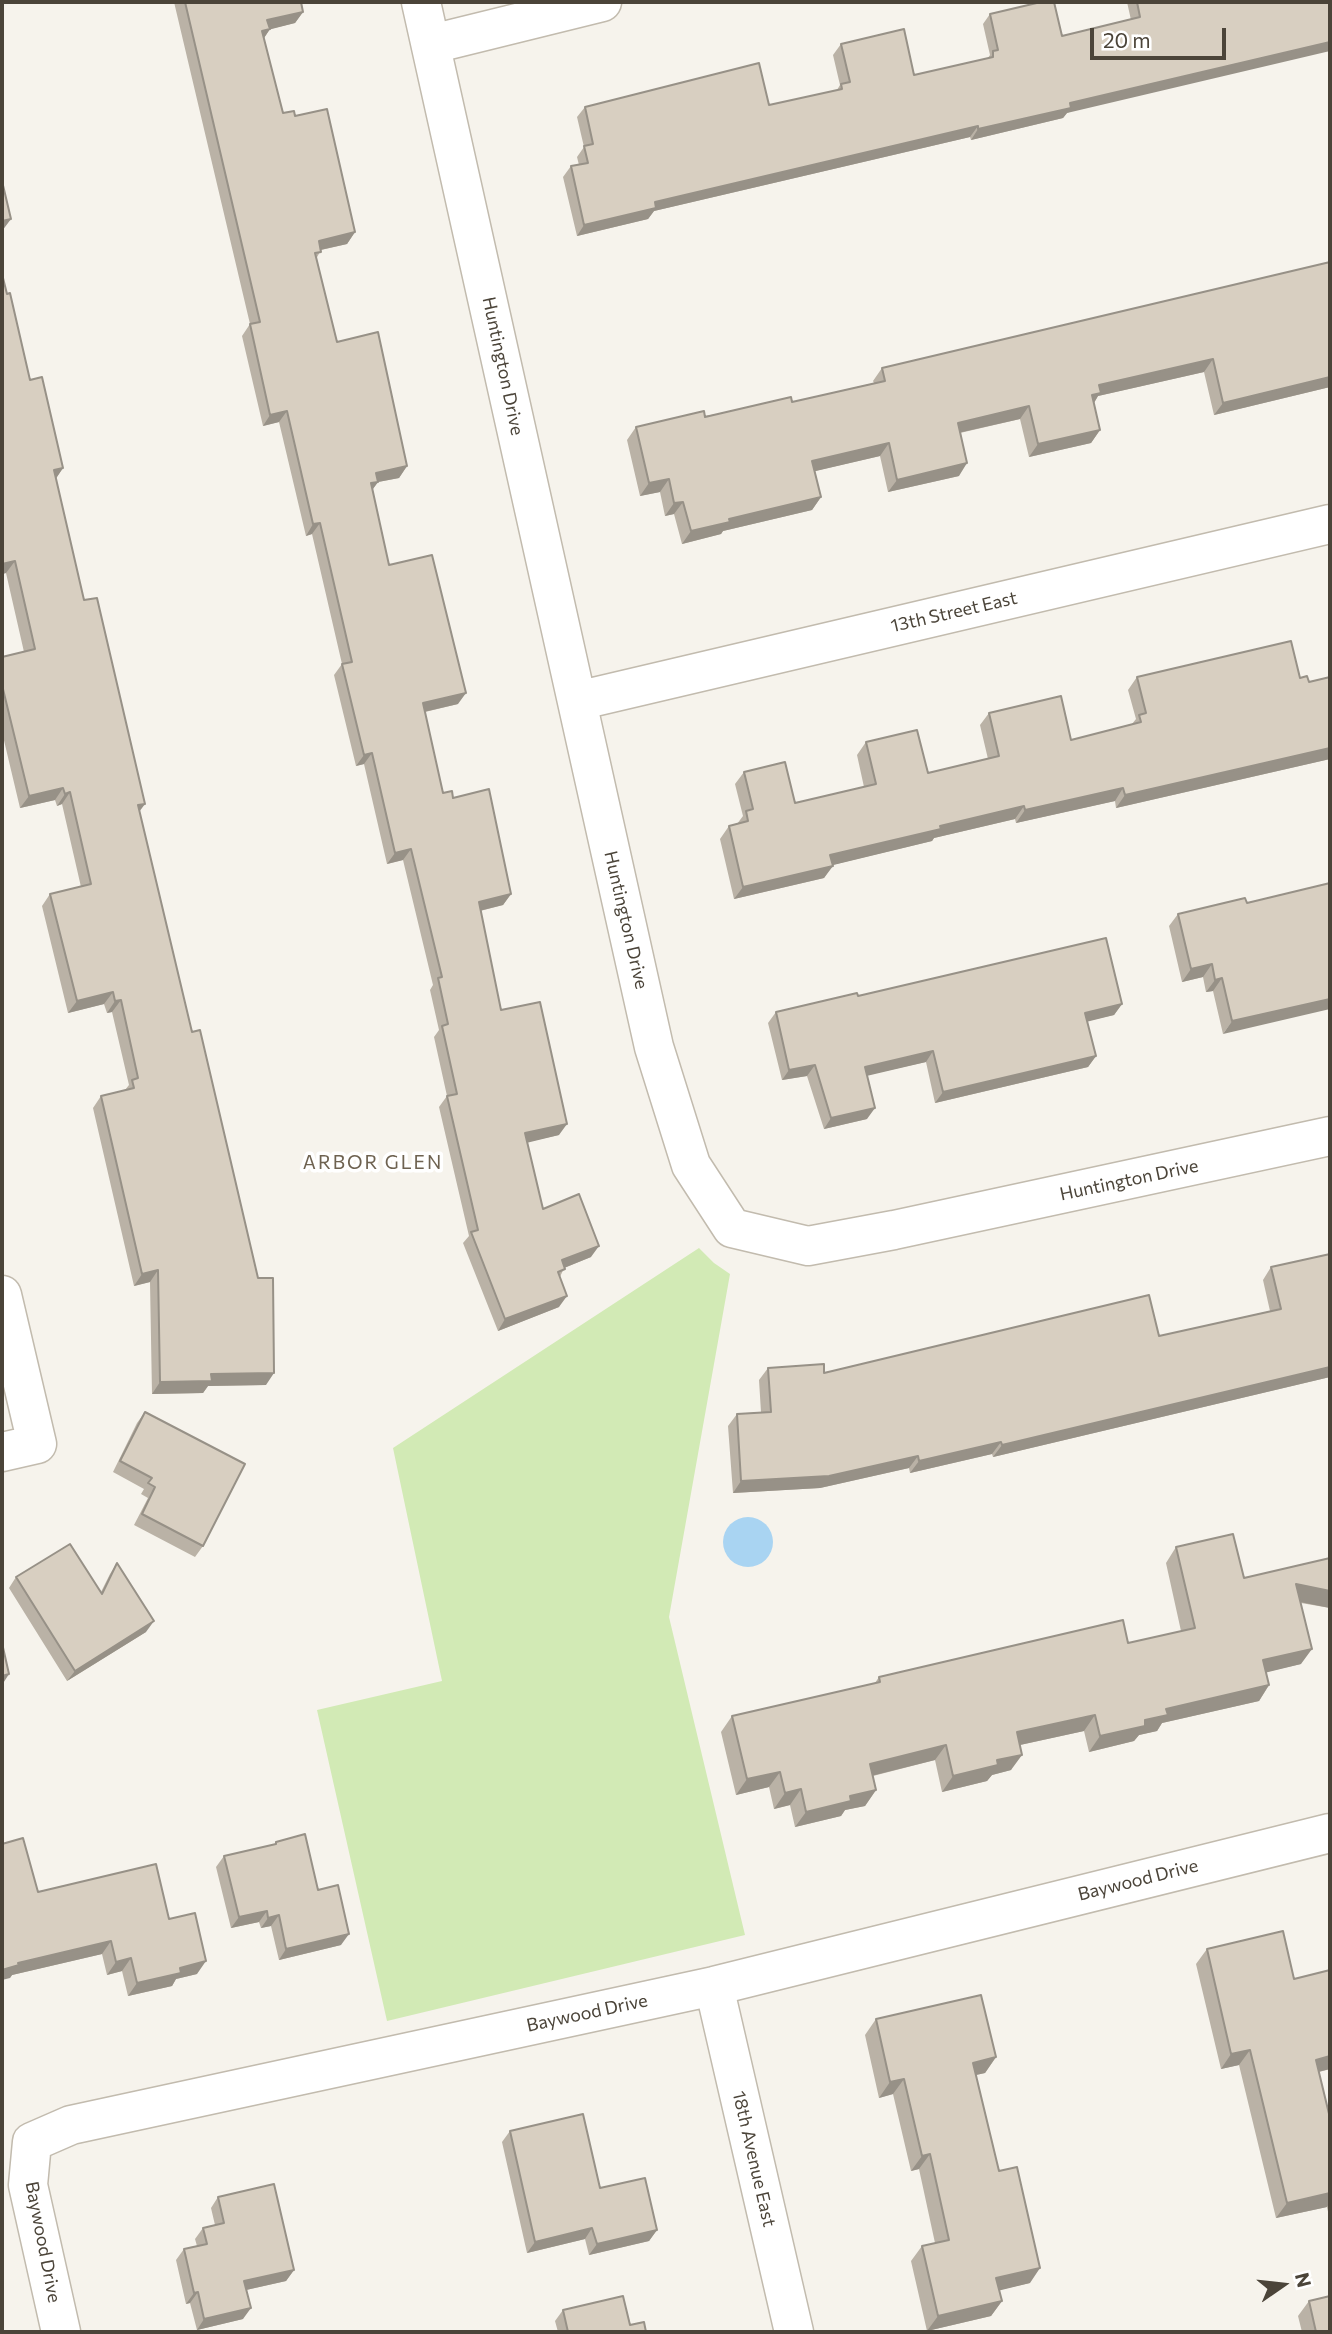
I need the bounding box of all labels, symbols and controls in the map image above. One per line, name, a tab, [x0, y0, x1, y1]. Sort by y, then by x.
scale bar	[1094, 14, 1230, 58]
text: 20 m	[1103, 27, 1151, 52]
street label: Huntington Drive	[478, 295, 528, 437]
street label: 13th Street East	[889, 587, 1019, 637]
street label: Huntington Drive	[600, 849, 652, 991]
district label: ARBOR GLEN	[304, 1152, 442, 1174]
street label: Huntington Drive	[1058, 1155, 1200, 1205]
street label: Baywood Drive	[1076, 1855, 1200, 1905]
street label: Baywood Drive	[525, 1990, 649, 2036]
street label: 18th Avenue East	[728, 2089, 780, 2229]
street label: Baywood Drive	[21, 2180, 65, 2304]
north arrow	[1248, 2250, 1318, 2320]
text: N	[1291, 2270, 1317, 2289]

